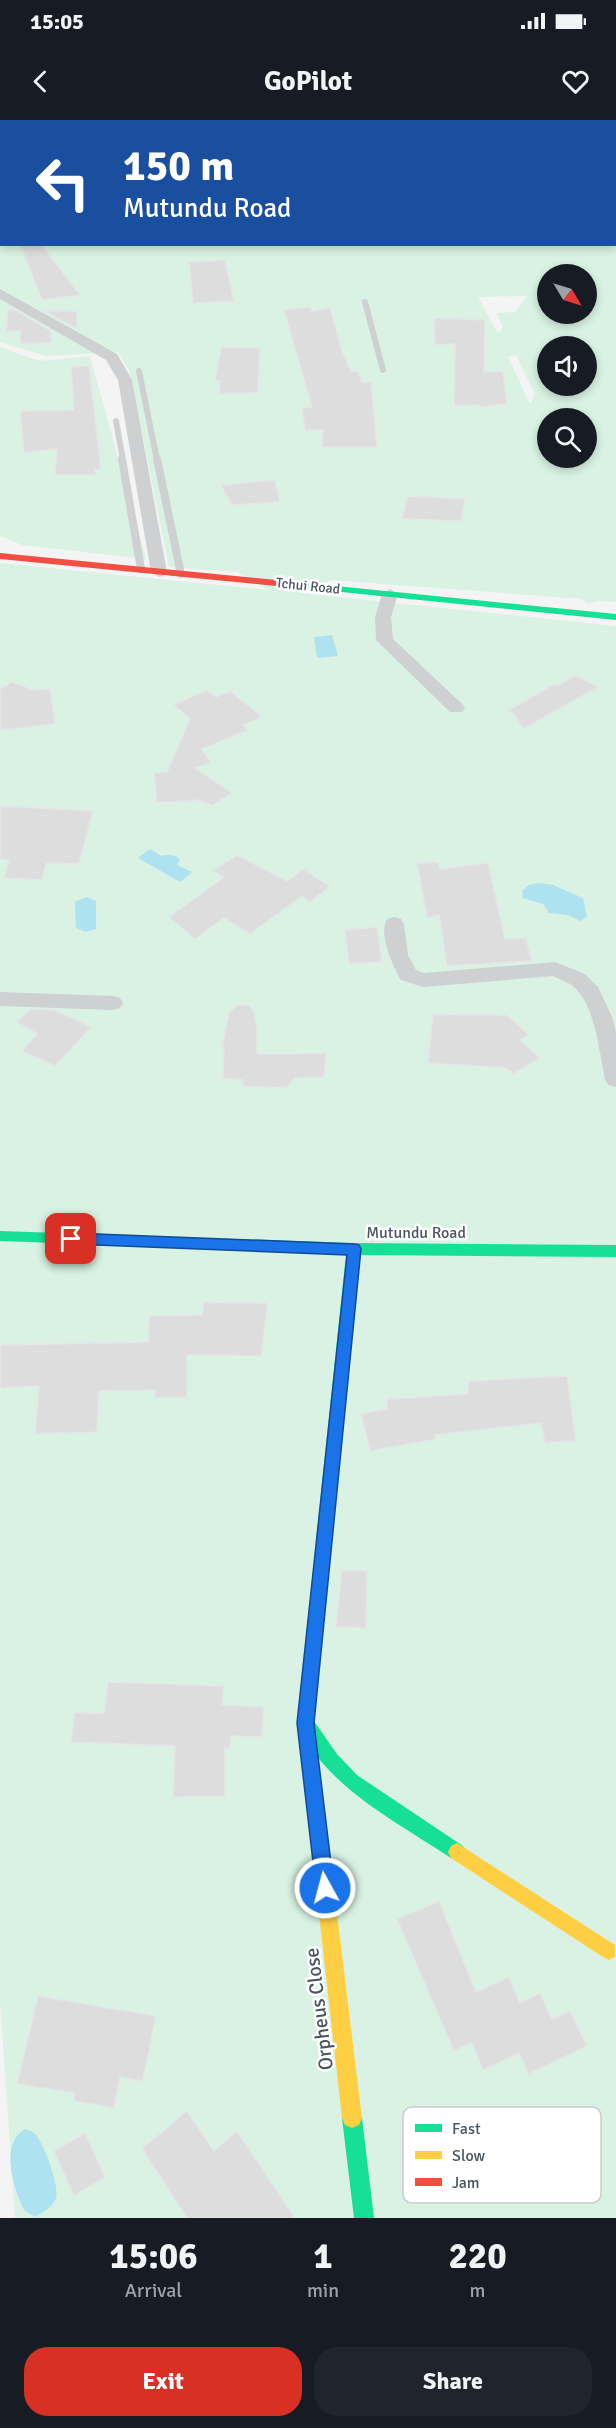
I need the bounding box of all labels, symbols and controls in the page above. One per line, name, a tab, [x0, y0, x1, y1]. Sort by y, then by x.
text: 15:05	[30, 8, 84, 35]
icon: back	[24, 65, 57, 98]
text: GoPilot	[264, 65, 352, 98]
icon: heart	[559, 65, 592, 98]
text: 150 m	[123, 141, 234, 192]
icon: left	[24, 144, 102, 222]
text: Mutundu Road	[123, 192, 291, 225]
north arrow	[537, 264, 597, 324]
map controls	[537, 264, 597, 468]
button: sound	[537, 336, 597, 396]
button: search	[537, 408, 597, 468]
street label: Tchui Road	[275, 574, 341, 598]
pin	[45, 1213, 96, 1264]
icon: arrive	[54, 1222, 87, 1255]
street label: Mutundu Road	[366, 1223, 466, 1243]
position arrow	[293, 1856, 357, 1920]
street label: Orpheus Close	[299, 1946, 339, 2072]
legend	[403, 2107, 601, 2203]
text: Fast	[452, 2119, 481, 2139]
text: Slow	[452, 2146, 486, 2166]
text: Jam	[452, 2173, 480, 2193]
text: 15:06	[109, 2234, 198, 2279]
text: 1	[313, 2234, 333, 2279]
text: 220	[448, 2234, 507, 2279]
text: Arrival	[125, 2278, 182, 2303]
text: min	[307, 2278, 339, 2303]
text: m	[470, 2278, 486, 2303]
button: Exit	[24, 2347, 302, 2416]
button: Share	[314, 2347, 592, 2416]

